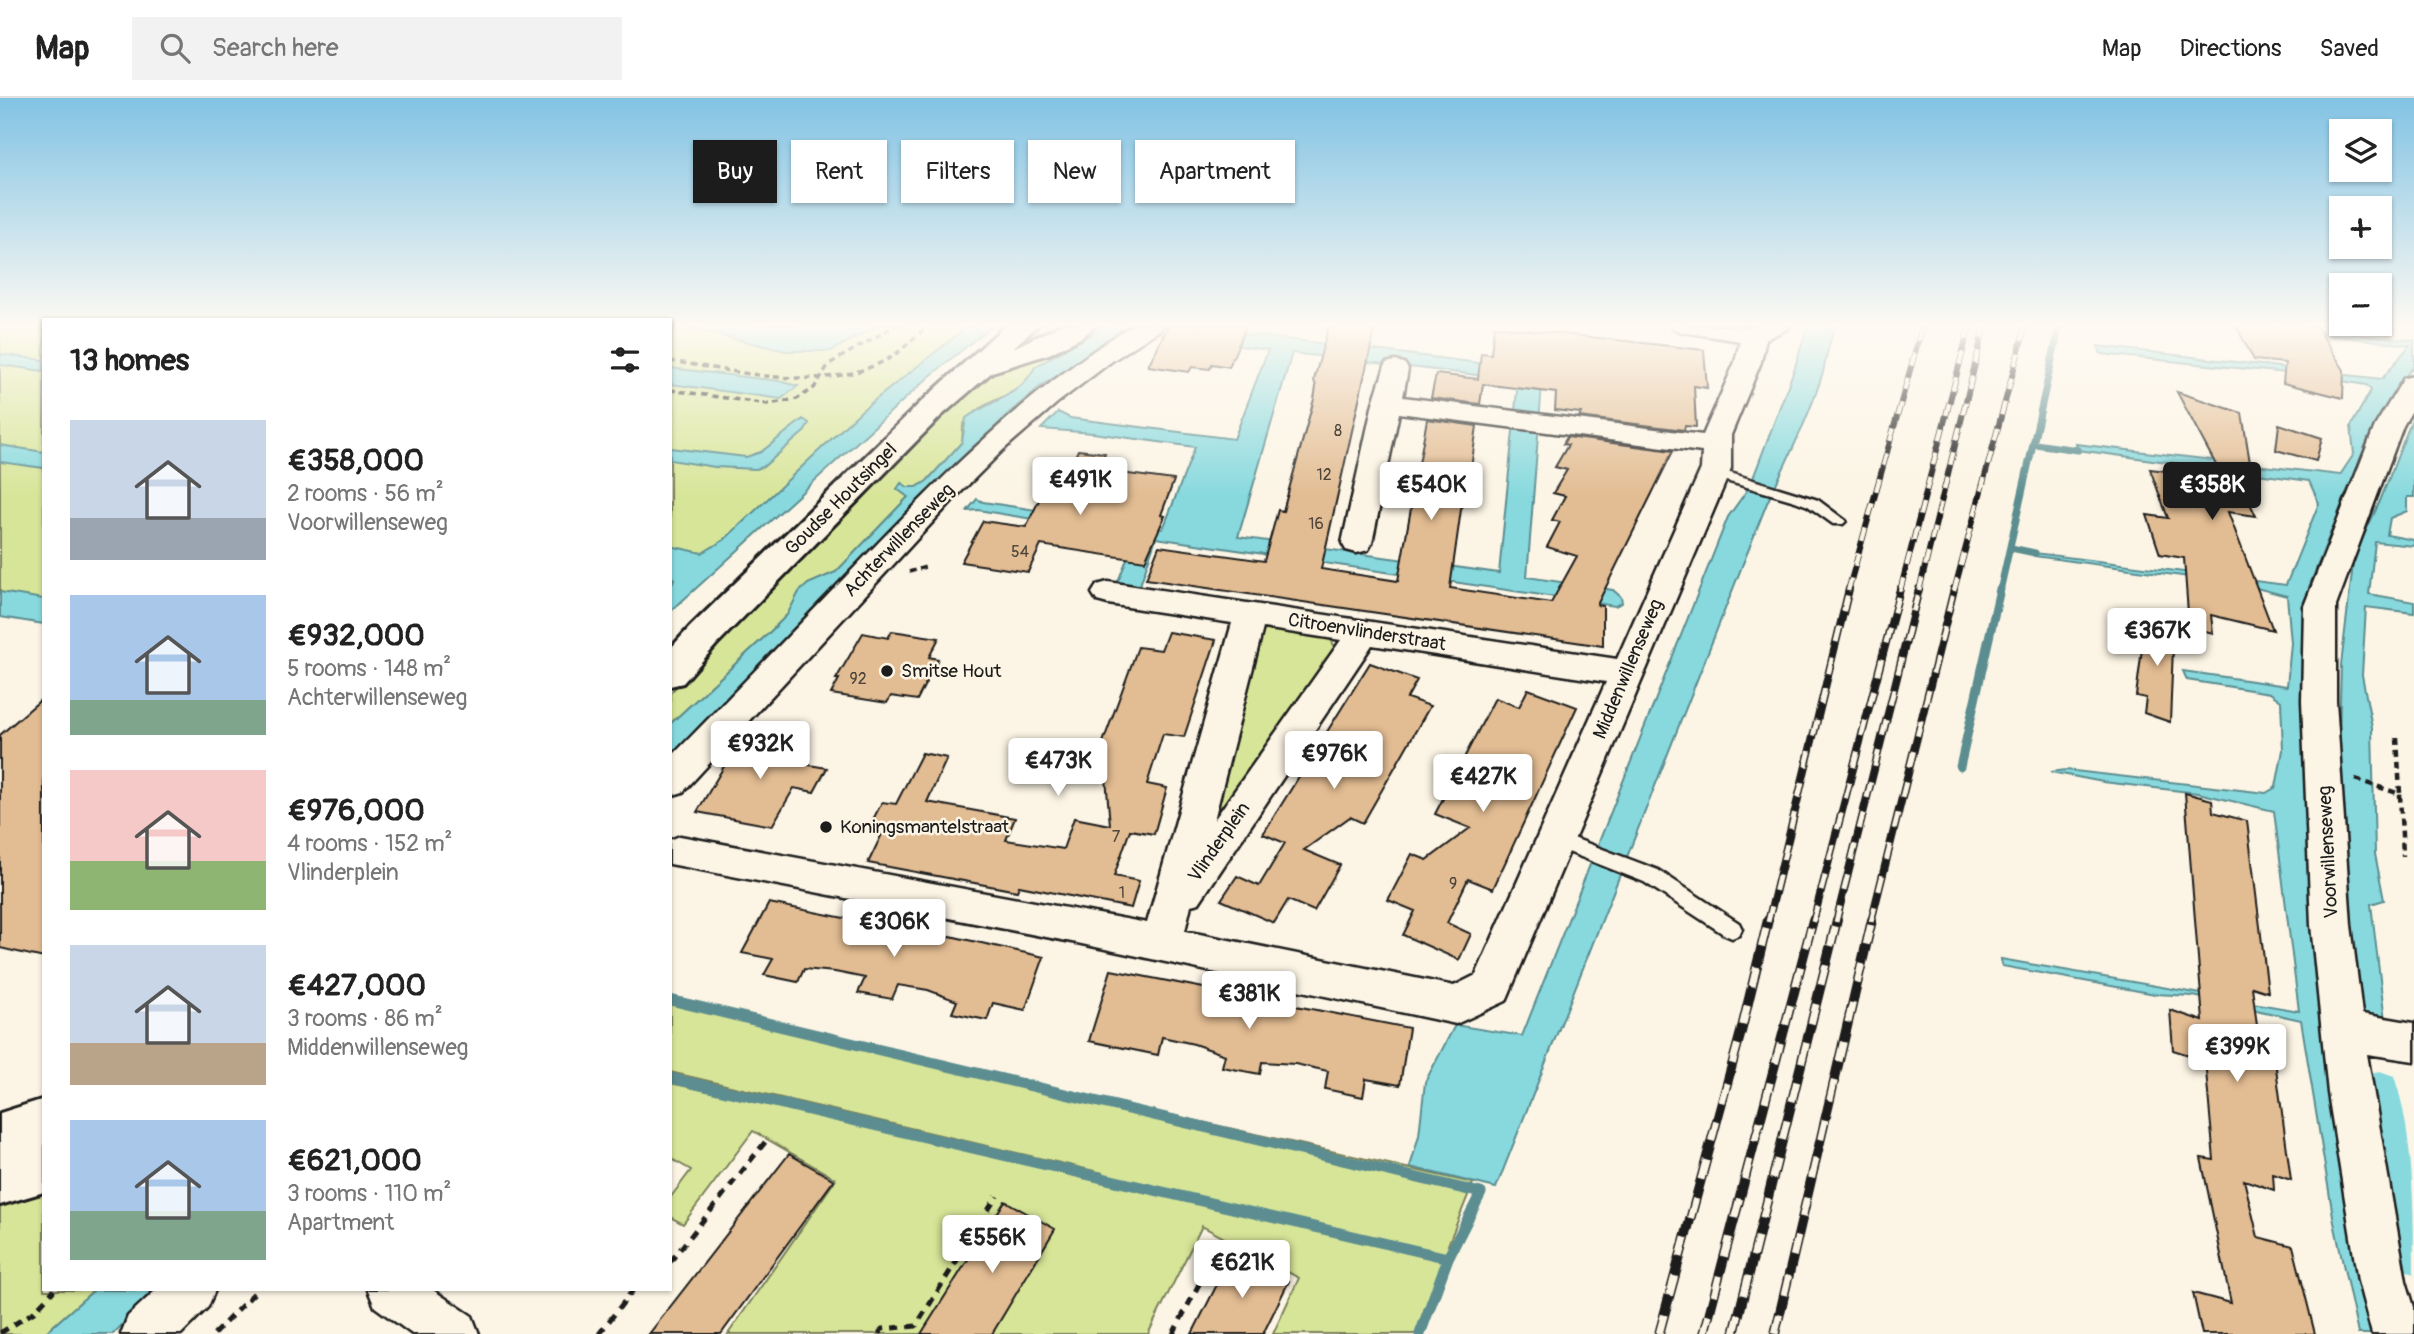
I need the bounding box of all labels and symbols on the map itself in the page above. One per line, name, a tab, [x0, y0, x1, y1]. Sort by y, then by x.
house number: 8	[1334, 421, 1342, 441]
street label: Goudse Houtsingel	[780, 438, 902, 560]
pin: €491K	[1031, 458, 1129, 517]
pin: €540K	[1382, 462, 1480, 522]
pin: €358K	[2163, 462, 2261, 522]
house number: 12	[1316, 465, 1332, 485]
street label: Achterwillenseweg	[839, 478, 959, 602]
house number: 16	[1308, 514, 1324, 534]
house number: 54	[1011, 542, 1029, 562]
street label: Middenwillenseweg	[1588, 595, 1668, 743]
street label: Citroenvlinderstraat	[1286, 608, 1448, 656]
pin: €367K	[2108, 608, 2206, 668]
place label: Smitse Hout	[901, 659, 1002, 683]
marker: Smitse Hout	[879, 663, 895, 679]
house number: 92	[849, 669, 867, 689]
pin: €932K	[711, 722, 809, 781]
pin: €976K	[1285, 732, 1383, 791]
pin: €473K	[1009, 738, 1107, 798]
pin: €427K	[1434, 754, 1532, 814]
street label: Voorwillenseweg	[2313, 785, 2343, 919]
street label: Vlinderplein	[1183, 797, 1255, 887]
place label: Koningsmantelstraat	[840, 815, 1010, 839]
marker: Koningsmantelstraat	[818, 819, 834, 835]
house number: 7	[1112, 827, 1121, 847]
house number: 9	[1449, 874, 1457, 894]
house number: 1	[1119, 883, 1125, 903]
pin: €306K	[845, 900, 943, 959]
pin: €381K	[1200, 972, 1298, 1031]
pin: €399K	[2188, 1024, 2286, 1084]
pin: €556K	[943, 1216, 1041, 1275]
pin: €621K	[1193, 1240, 1291, 1300]

